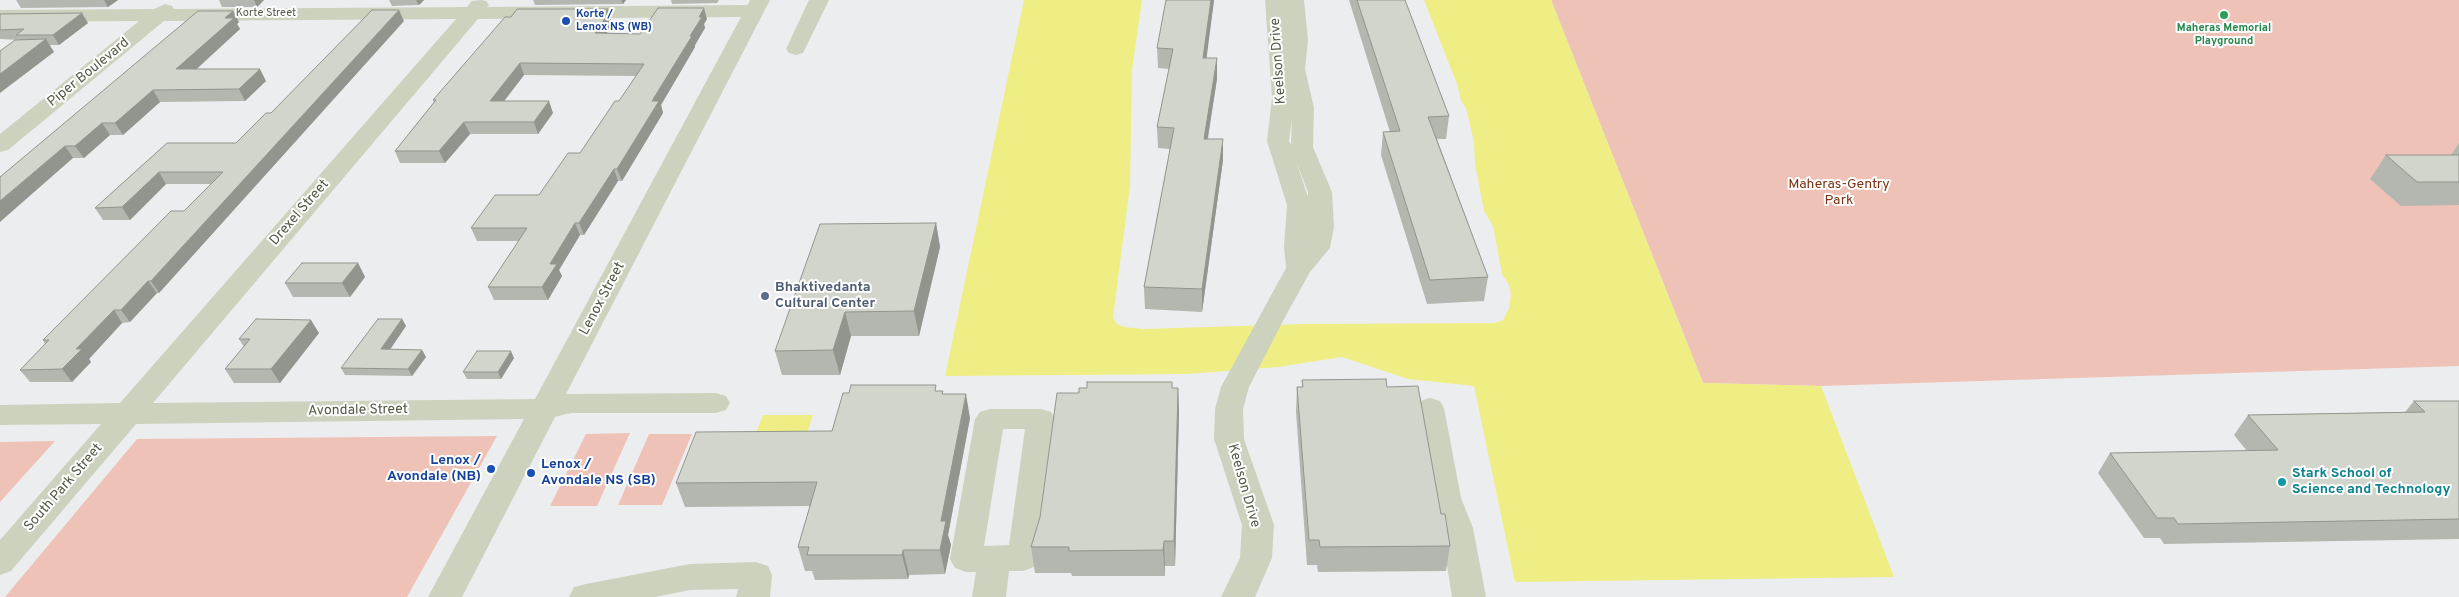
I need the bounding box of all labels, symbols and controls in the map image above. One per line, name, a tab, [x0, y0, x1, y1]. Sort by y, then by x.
street label: Korte Street	[236, 7, 296, 21]
place label: Korte / Lenox NS (WB)	[576, 8, 652, 34]
marker: Maheras Memorial Playground	[2218, 9, 2230, 21]
marker: Korte / Lenox NS (WB)	[560, 15, 572, 27]
street label: Keelson Drive	[1268, 17, 1290, 105]
place label: Maheras Memorial Playground	[2177, 22, 2271, 48]
street label: Piper Boulevard	[45, 35, 133, 111]
street label: Drexel Street	[267, 177, 333, 249]
park label: Maheras-Gentry Park	[1788, 177, 1890, 210]
street label: Lenox Street	[577, 260, 629, 338]
place label: Bhaktivedanta Cultural Center	[775, 280, 875, 312]
marker: Bhaktivedanta Cultural Center	[759, 290, 771, 302]
street label: Avondale Street	[308, 402, 408, 420]
street label: South Park Street	[21, 441, 107, 535]
street label: Keelson Drive	[1223, 442, 1263, 530]
place label: Lenox / Avondale (NB)	[387, 453, 481, 486]
place label: Lenox / Avondale NS (SB)	[541, 457, 656, 490]
marker: Lenox / Avondale (NB)	[485, 463, 497, 475]
place label: Stark School of Science and Technology	[2292, 466, 2450, 498]
marker: Lenox / Avondale NS (SB)	[525, 467, 537, 479]
marker: Stark School of Science and Technology	[2276, 476, 2288, 488]

